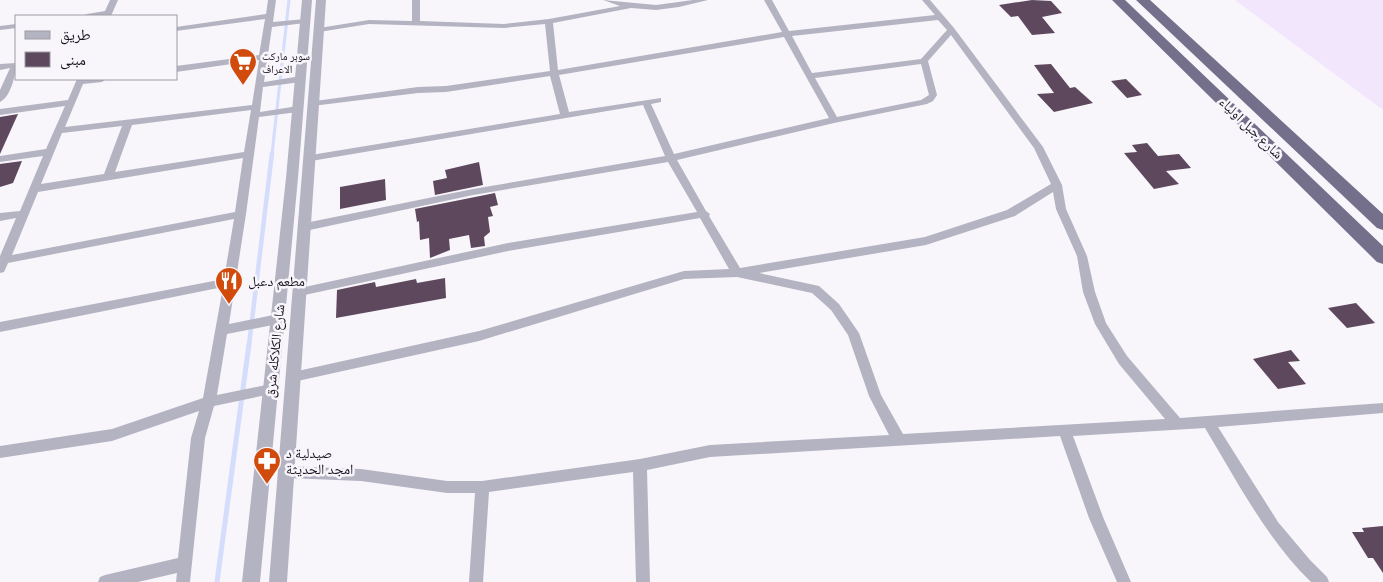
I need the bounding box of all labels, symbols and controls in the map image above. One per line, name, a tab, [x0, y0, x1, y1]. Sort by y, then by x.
legend	[15, 15, 178, 80]
text: طريق	[60, 26, 91, 45]
supermarket icon: سوبر ماركت الاعراف	[228, 47, 258, 86]
place label: سوبر ماركت الاعراف	[262, 50, 310, 76]
text: مبنى	[60, 51, 86, 70]
street label: شارع جبل اولياء	[1215, 93, 1286, 163]
restaurant icon: مطعم دعبل	[214, 266, 244, 305]
place label: مطعم دعبل	[248, 273, 305, 291]
street label: شارع الكلاكله شرق	[262, 303, 289, 399]
place label: صيدلية د امجد الحديثة	[286, 445, 353, 478]
pharmacy icon: صيدلية د امجد الحديثة	[252, 446, 282, 485]

